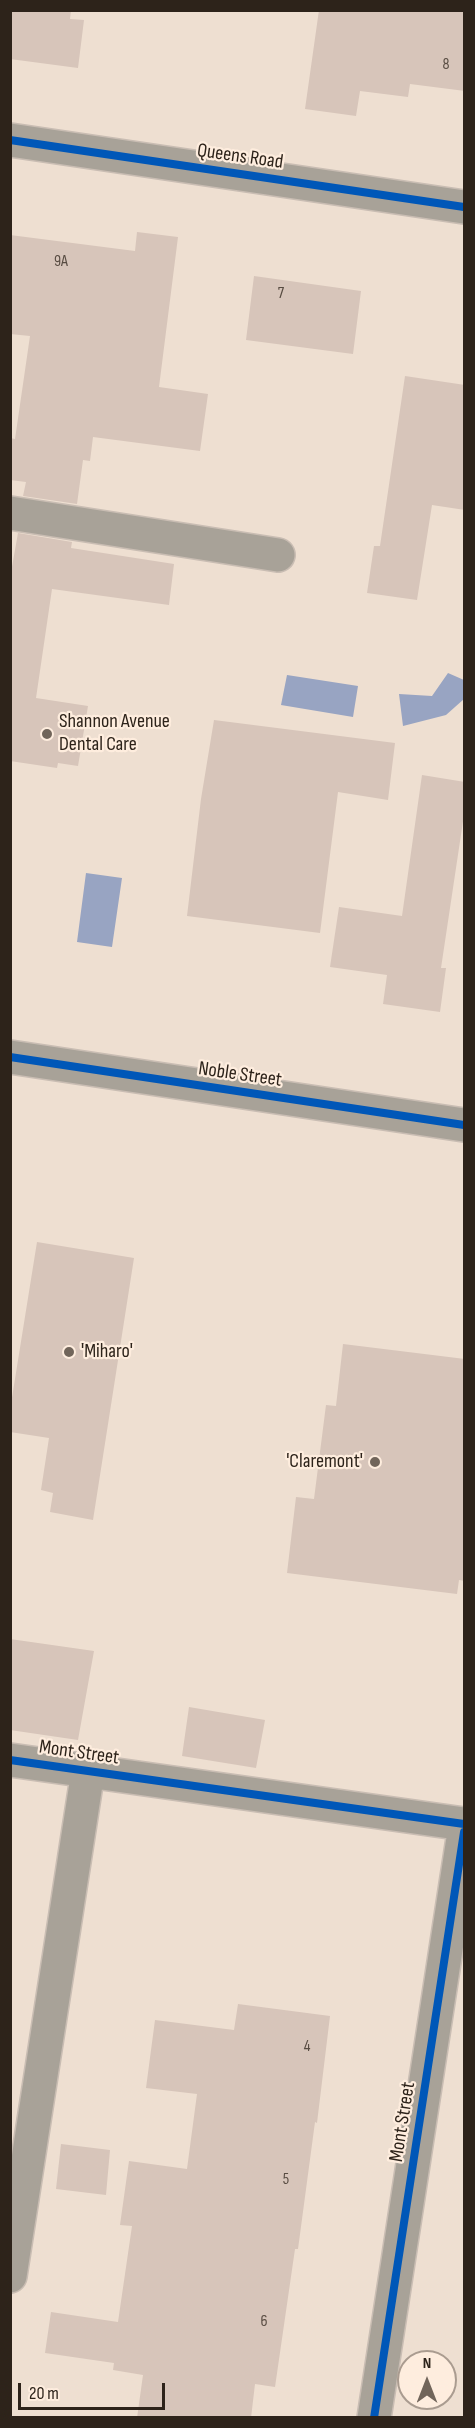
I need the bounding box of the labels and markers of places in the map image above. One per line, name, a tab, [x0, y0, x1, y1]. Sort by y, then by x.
place label: Shannon Avenue Dental Care	[59, 710, 170, 757]
marker: Shannon Avenue Dental Care	[40, 727, 54, 741]
place label: 'Miharo'	[81, 1340, 133, 1364]
marker: 'Miharo'	[62, 1345, 76, 1359]
place label: 'Claremont'	[286, 1450, 363, 1474]
marker: 'Claremont'	[368, 1455, 382, 1469]

